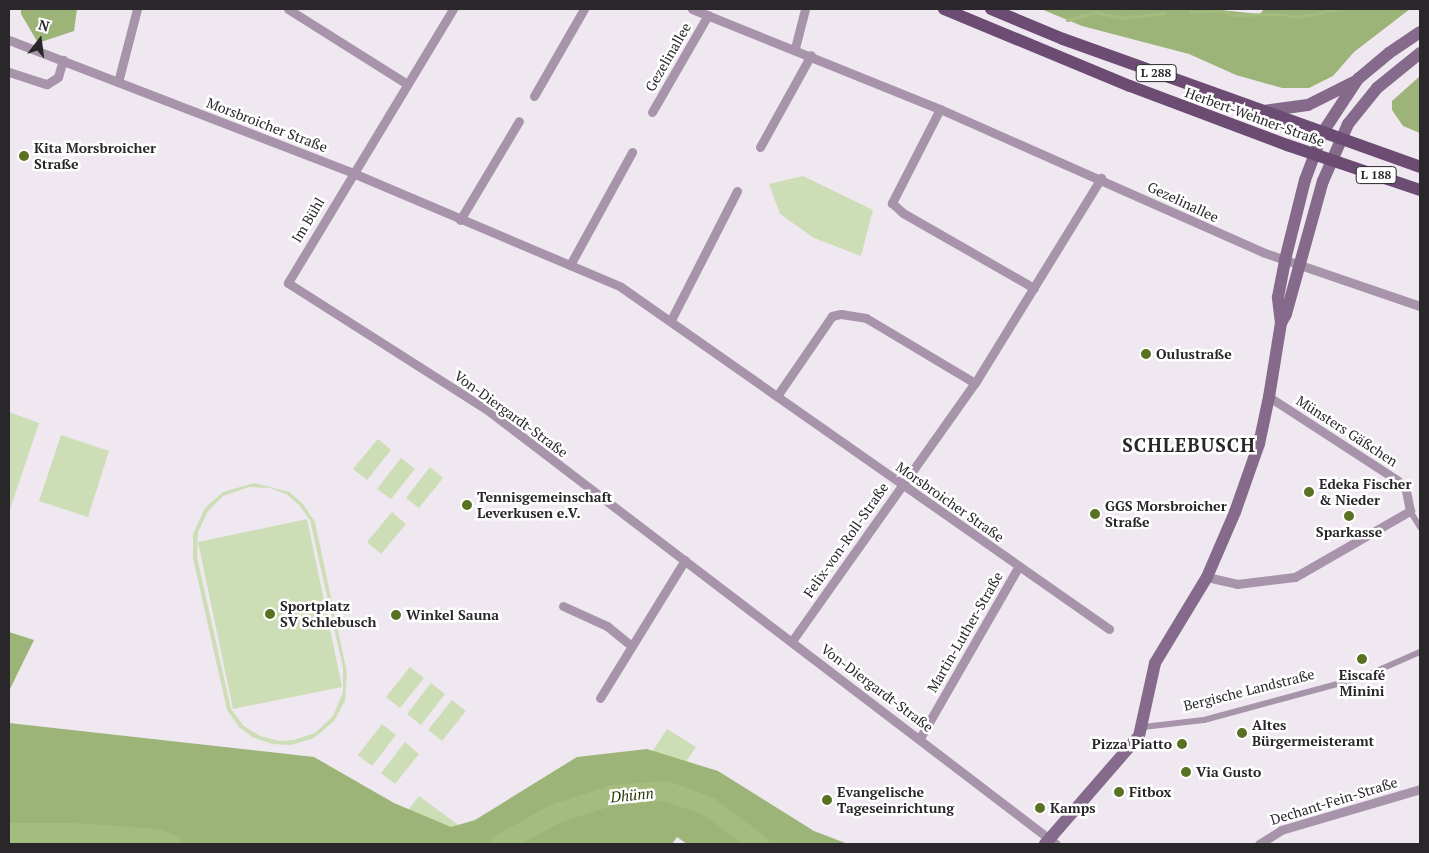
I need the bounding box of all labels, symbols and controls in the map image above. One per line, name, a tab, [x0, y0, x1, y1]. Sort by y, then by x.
text: N	[36, 14, 52, 36]
north arrow	[15, 15, 65, 65]
street label: Gezelinallee	[642, 20, 694, 94]
road number: L 288	[1135, 64, 1177, 82]
street label: Herbert-Wehner-Straße	[1183, 84, 1327, 150]
street label: Morsbroicher Straße	[204, 94, 330, 156]
place label: Kita Morsbroicher Straße	[34, 140, 156, 172]
marker: Kita Morsbroicher Straße	[18, 150, 30, 162]
road number: L 188	[1355, 166, 1397, 184]
street label: Gezelinallee	[1145, 178, 1221, 226]
street label: Im Bühl	[288, 194, 328, 246]
place label: Oulustraße	[1156, 346, 1232, 362]
marker: Oulustraße	[1140, 348, 1152, 360]
street label: Von-Diergardt-Straße	[451, 367, 571, 461]
street label: Münsters Gäßchen	[1293, 392, 1401, 470]
district label: SCHLEBUSCH	[1121, 434, 1257, 456]
street label: Morsbroicher Straße	[893, 458, 1007, 546]
place label: Edeka Fischer & Nieder	[1319, 476, 1411, 508]
street label: Felix-von-Roll-Straße	[800, 479, 892, 601]
marker: Edeka Fischer & Nieder	[1303, 486, 1315, 498]
place label: Tennisgemeinschaft Leverkusen e.V.	[477, 489, 612, 522]
place label: GGS Morsbroicher Straße	[1105, 498, 1227, 530]
marker: Tennisgemeinschaft Leverkusen e.V.	[461, 499, 473, 511]
marker: GGS Morsbroicher Straße	[1089, 508, 1101, 520]
marker: Sparkasse	[1343, 510, 1355, 522]
place label: Sparkasse	[1316, 524, 1382, 540]
street label: Martin-Luther-Straße	[924, 569, 1006, 695]
place label: Sportplatz SV Schlebusch	[280, 598, 377, 630]
place label: Winkel Sauna	[406, 607, 499, 623]
marker: Sportplatz SV Schlebusch	[264, 608, 276, 620]
marker: Winkel Sauna	[390, 609, 402, 621]
street label: Von-Diergardt-Straße	[818, 640, 936, 736]
marker: Eiscafé Minini	[1356, 653, 1368, 665]
street label: Bergische Landstraße	[1182, 666, 1316, 714]
place label: Eiscafé Minini	[1339, 667, 1385, 700]
place label: Altes Bürgermeisteramt	[1252, 717, 1374, 750]
marker: Altes Bürgermeisteramt	[1236, 727, 1248, 739]
place label: Pizza Piatto	[1092, 736, 1172, 752]
marker: Pizza Piatto	[1176, 738, 1188, 750]
place label: Via Gusto	[1196, 764, 1261, 780]
marker: Via Gusto	[1180, 766, 1192, 778]
street label: Dechant-Fein-Straße	[1268, 774, 1400, 828]
water label: Dhünn	[609, 784, 655, 806]
place label: Evangelische Tageseinrichtung	[837, 784, 954, 816]
place label: Fitbox	[1129, 784, 1171, 800]
marker: Fitbox	[1113, 786, 1125, 798]
marker: Evangelische Tageseinrichtung	[821, 794, 833, 806]
place label: Kamps	[1050, 800, 1096, 816]
marker: Kamps	[1034, 802, 1046, 814]

